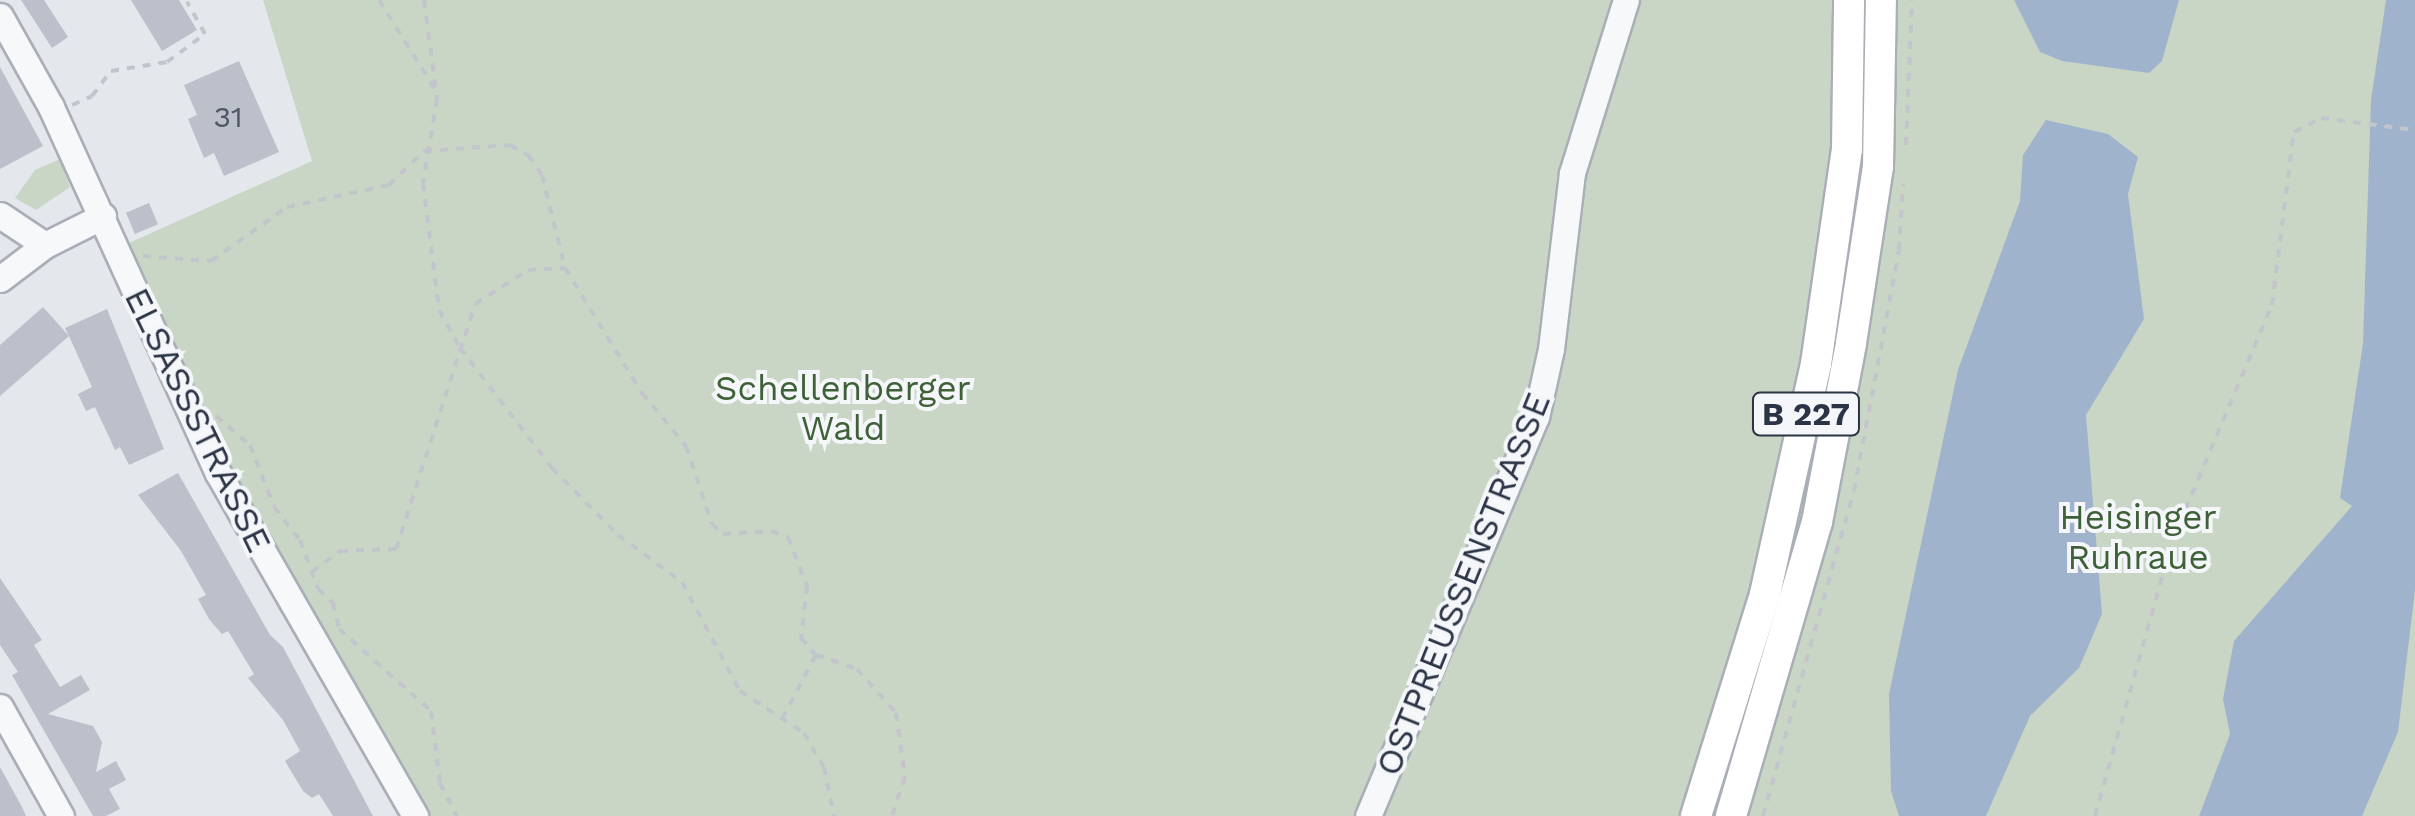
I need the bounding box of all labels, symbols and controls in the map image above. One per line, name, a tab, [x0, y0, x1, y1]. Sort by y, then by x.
house number: 31	[213, 99, 243, 135]
street label: ELSASSSTRASSE	[116, 281, 280, 559]
park label: Schellenberger Wald	[715, 367, 971, 449]
street label: OSTPREUSSENSTRASSE	[1367, 386, 1559, 782]
road number: B 227	[1751, 387, 1861, 441]
park label: Heisinger Ruhraue	[2059, 496, 2217, 578]

